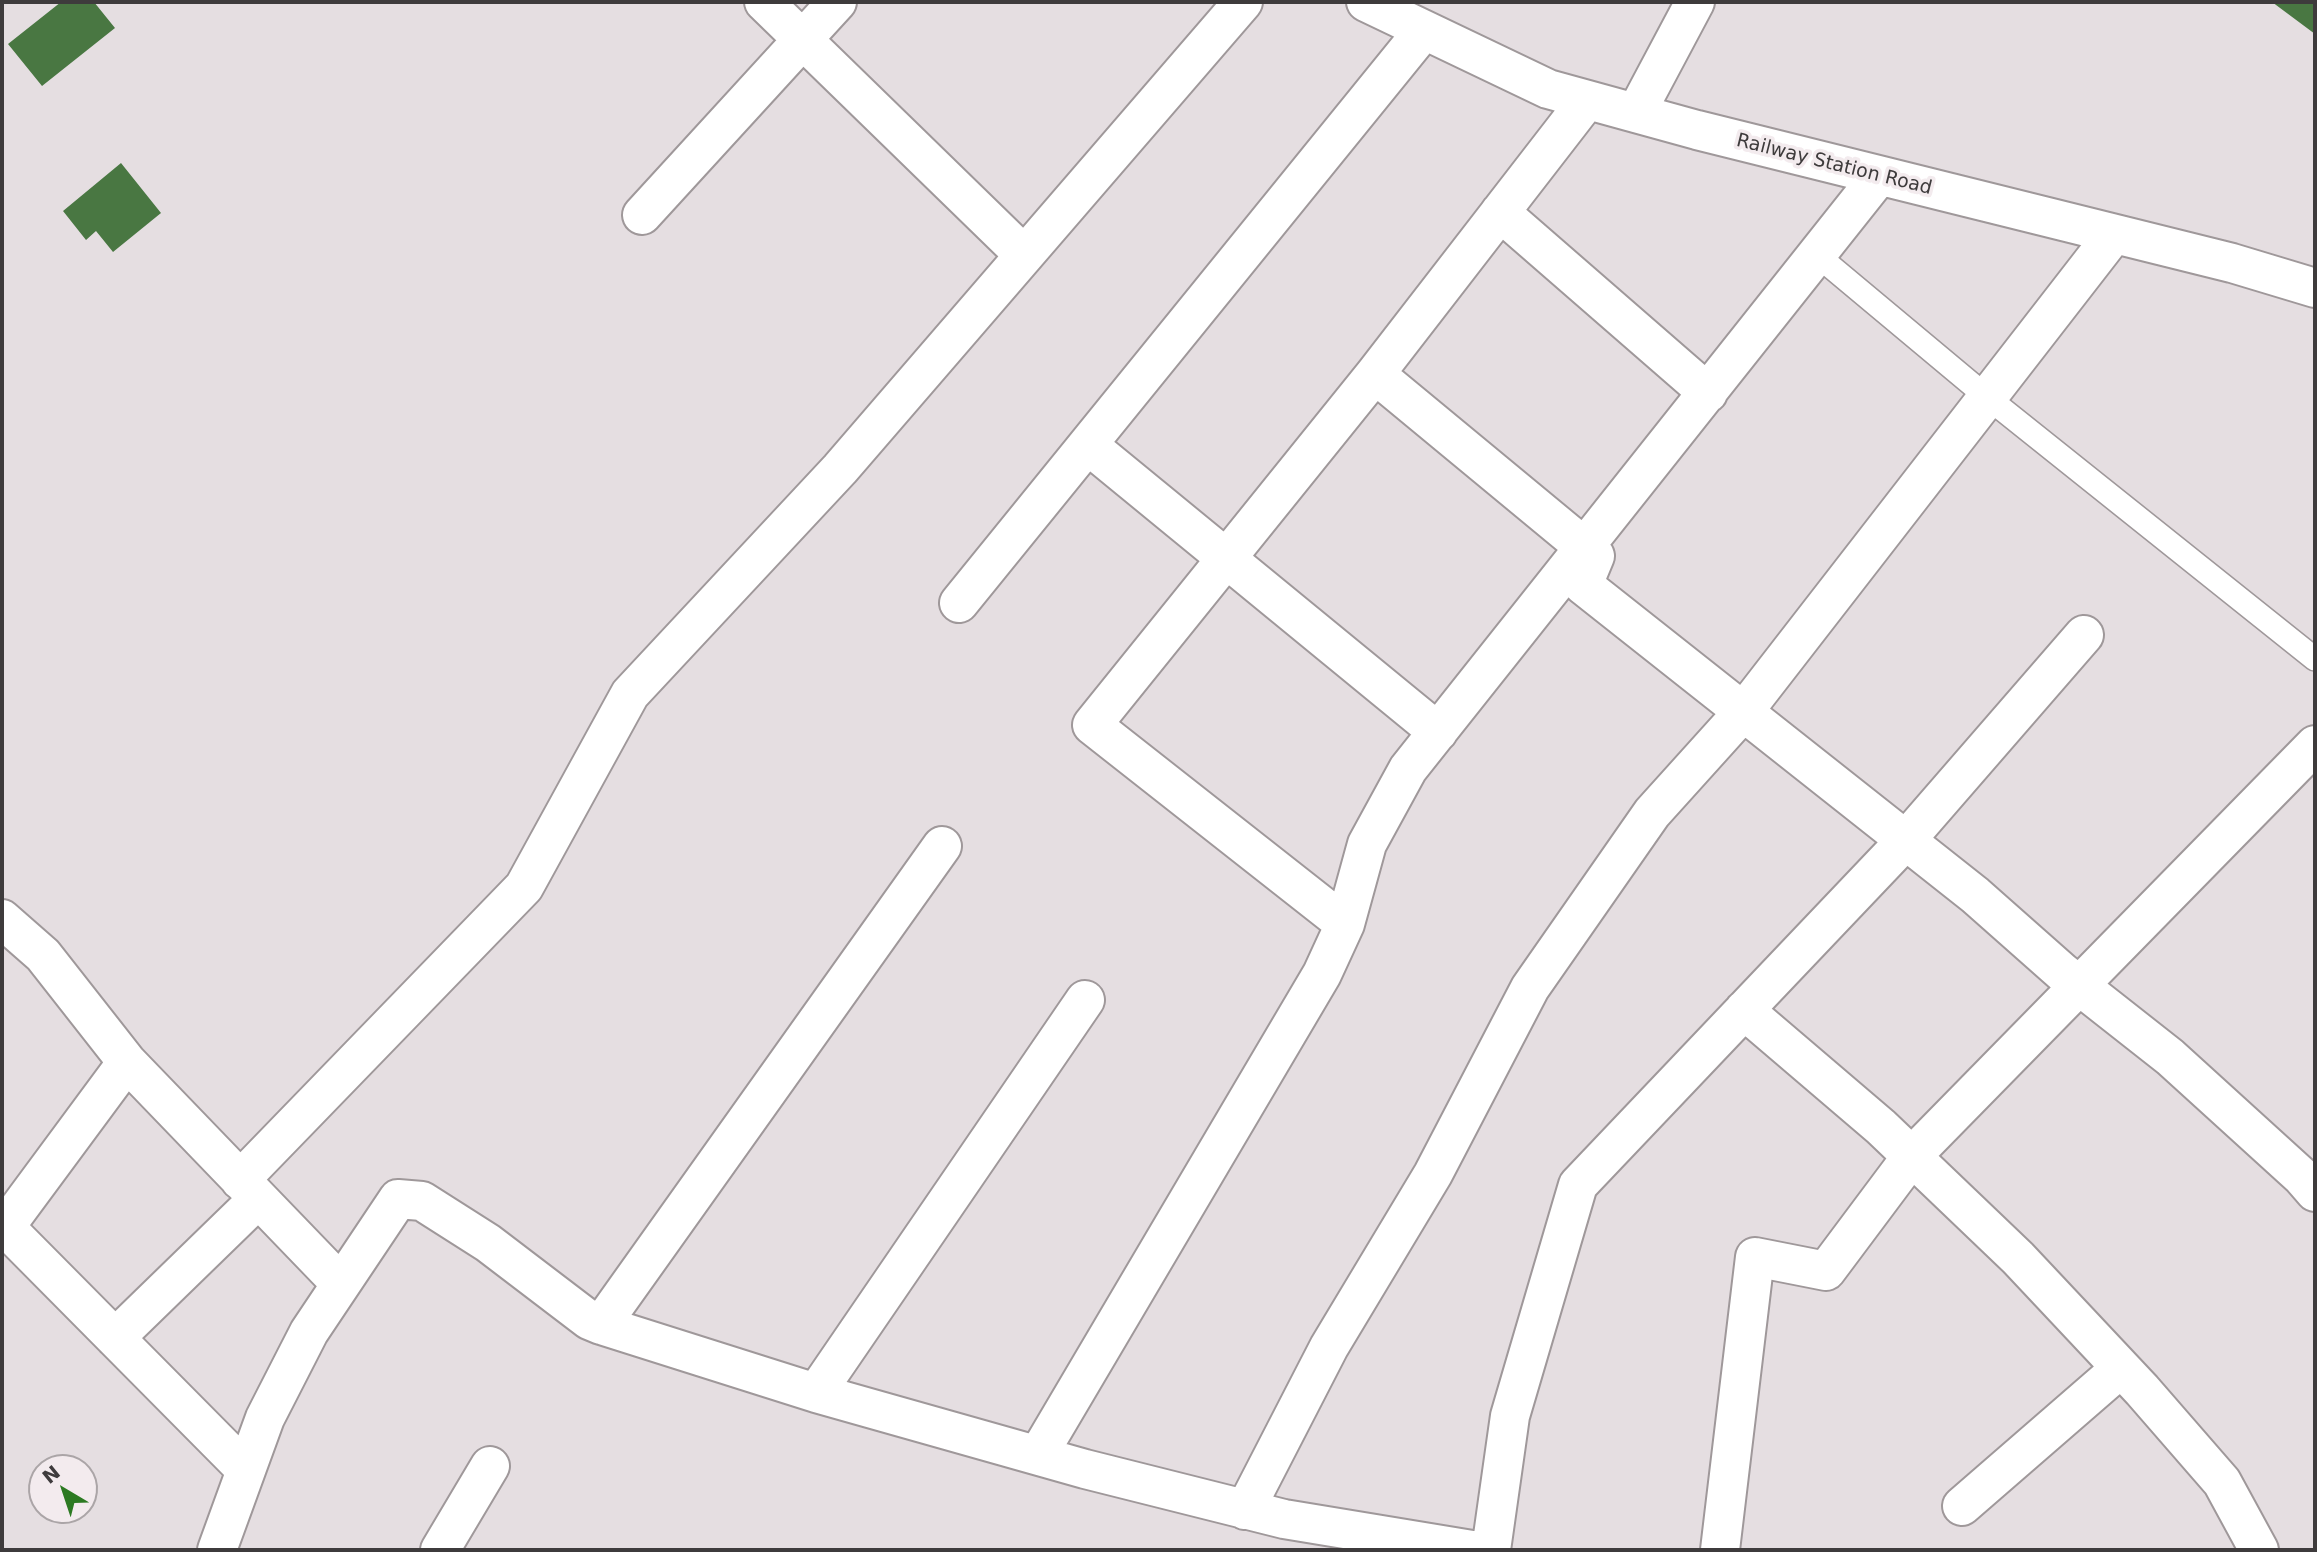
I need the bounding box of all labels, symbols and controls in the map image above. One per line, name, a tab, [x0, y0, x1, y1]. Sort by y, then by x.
street label: Railway Station Road	[1734, 130, 1934, 200]
north arrow	[28, 1454, 98, 1524]
text: N	[38, 1461, 64, 1488]

